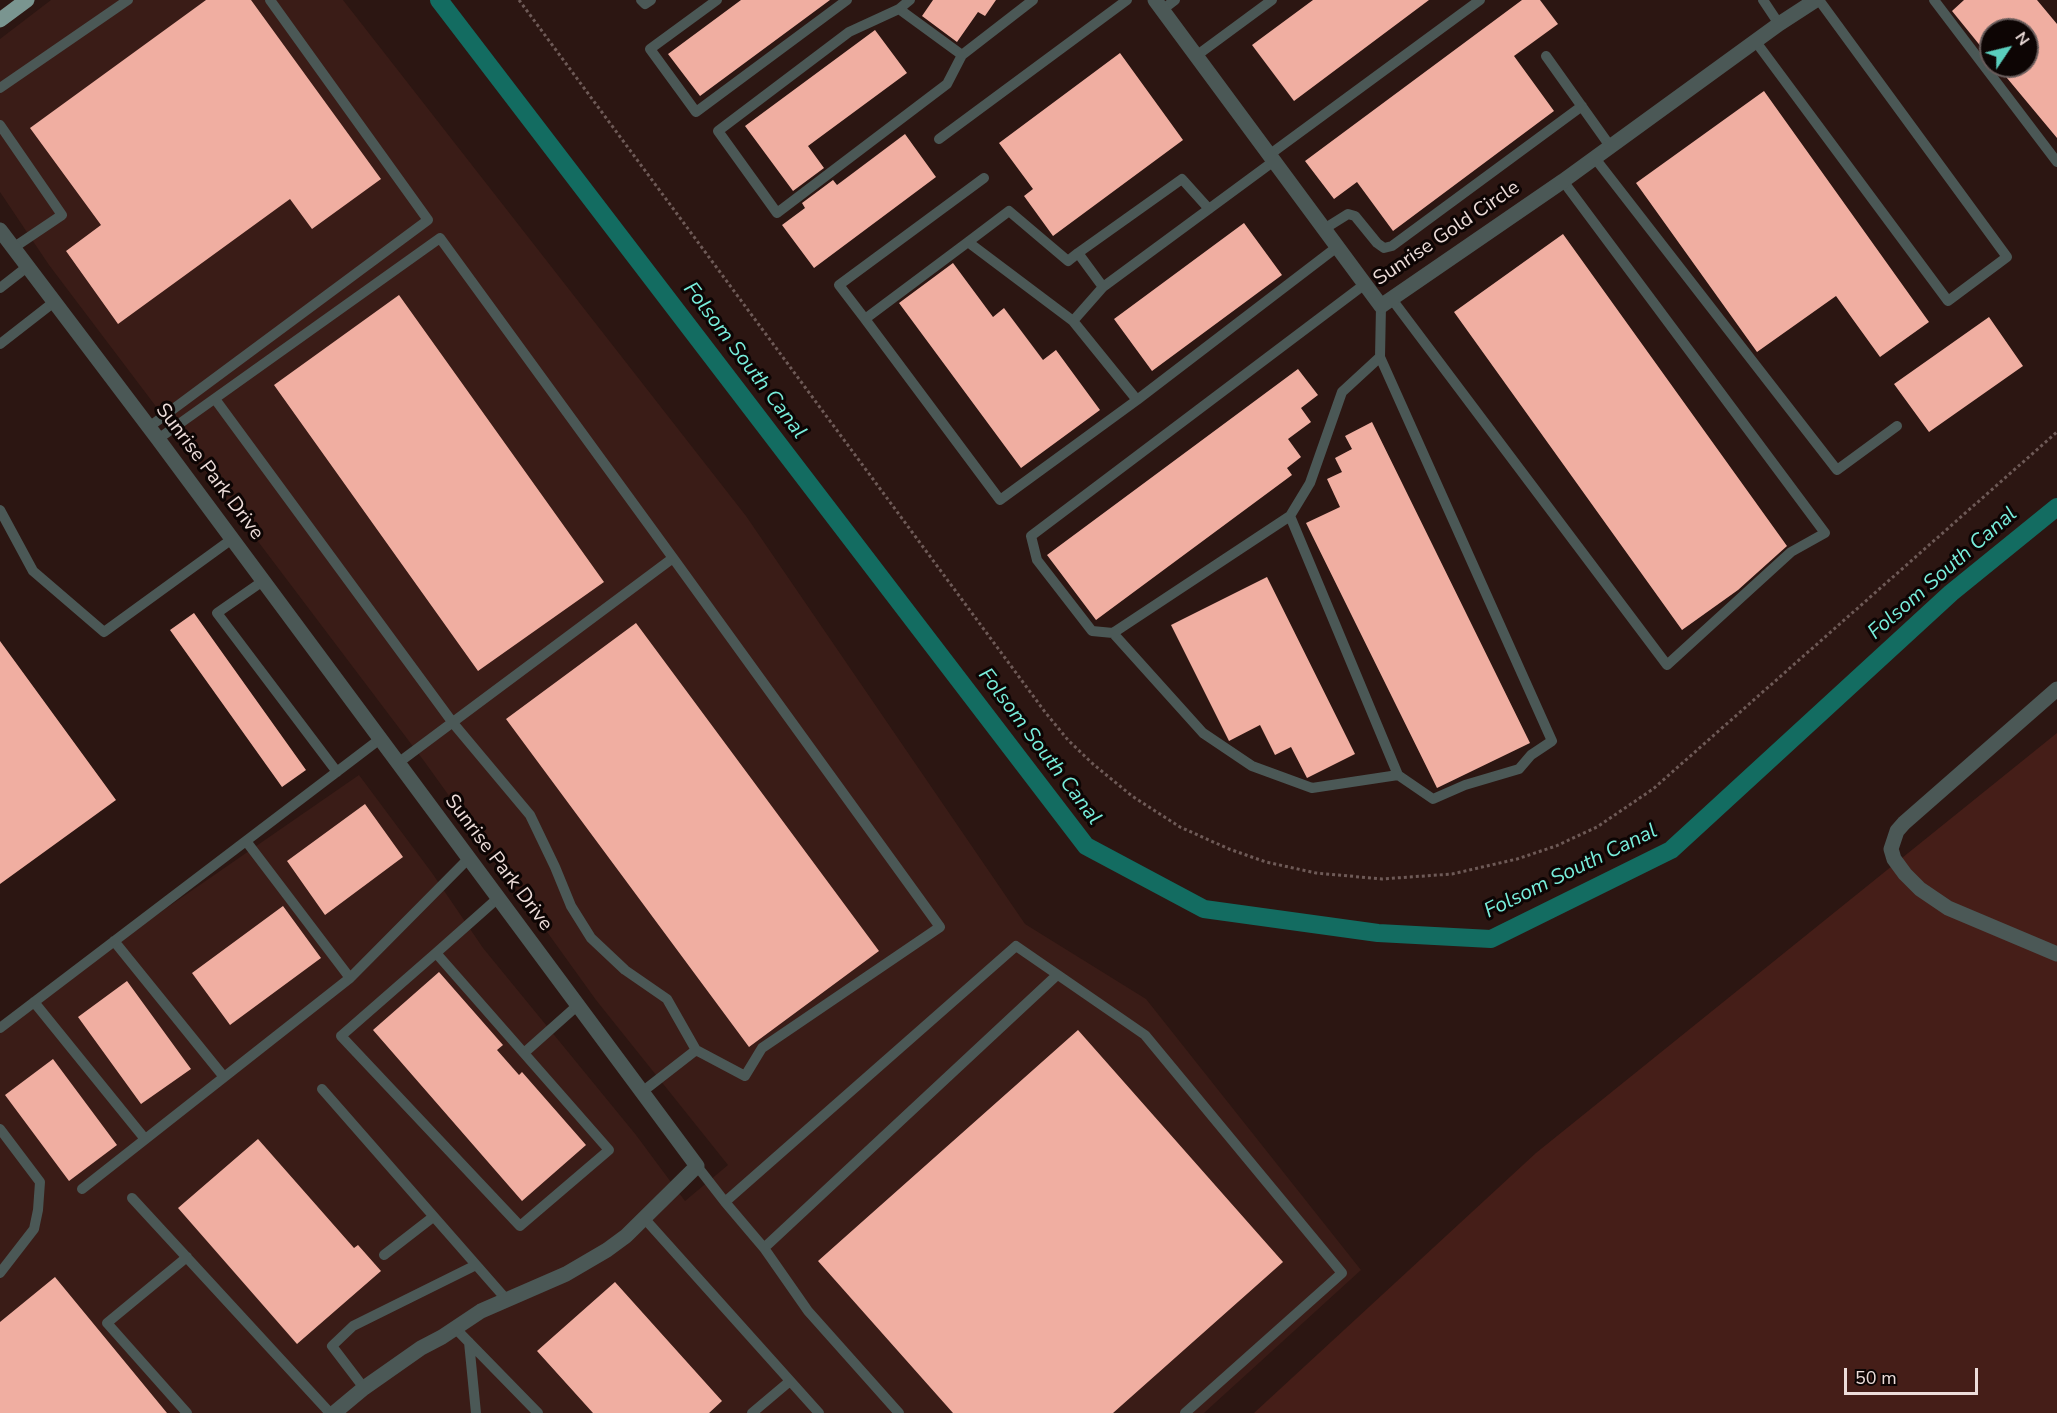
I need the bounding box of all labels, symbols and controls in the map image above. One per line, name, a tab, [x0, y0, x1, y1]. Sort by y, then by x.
north arrow	[1979, 18, 2039, 78]
text: N	[2010, 28, 2035, 50]
street label: Sunrise Gold Circle	[1369, 176, 1525, 292]
water label: Folsom South Canal	[677, 278, 811, 444]
street label: Sunrise Park Drive	[150, 399, 268, 545]
water label: Folsom South Canal	[1863, 502, 2023, 646]
water label: Folsom South Canal	[972, 664, 1106, 830]
street label: Sunrise Park Drive	[439, 790, 557, 936]
water label: Folsom South Canal	[1480, 819, 1662, 925]
scale bar	[1847, 1356, 1980, 1394]
text: 50 m	[1855, 1366, 1897, 1390]

